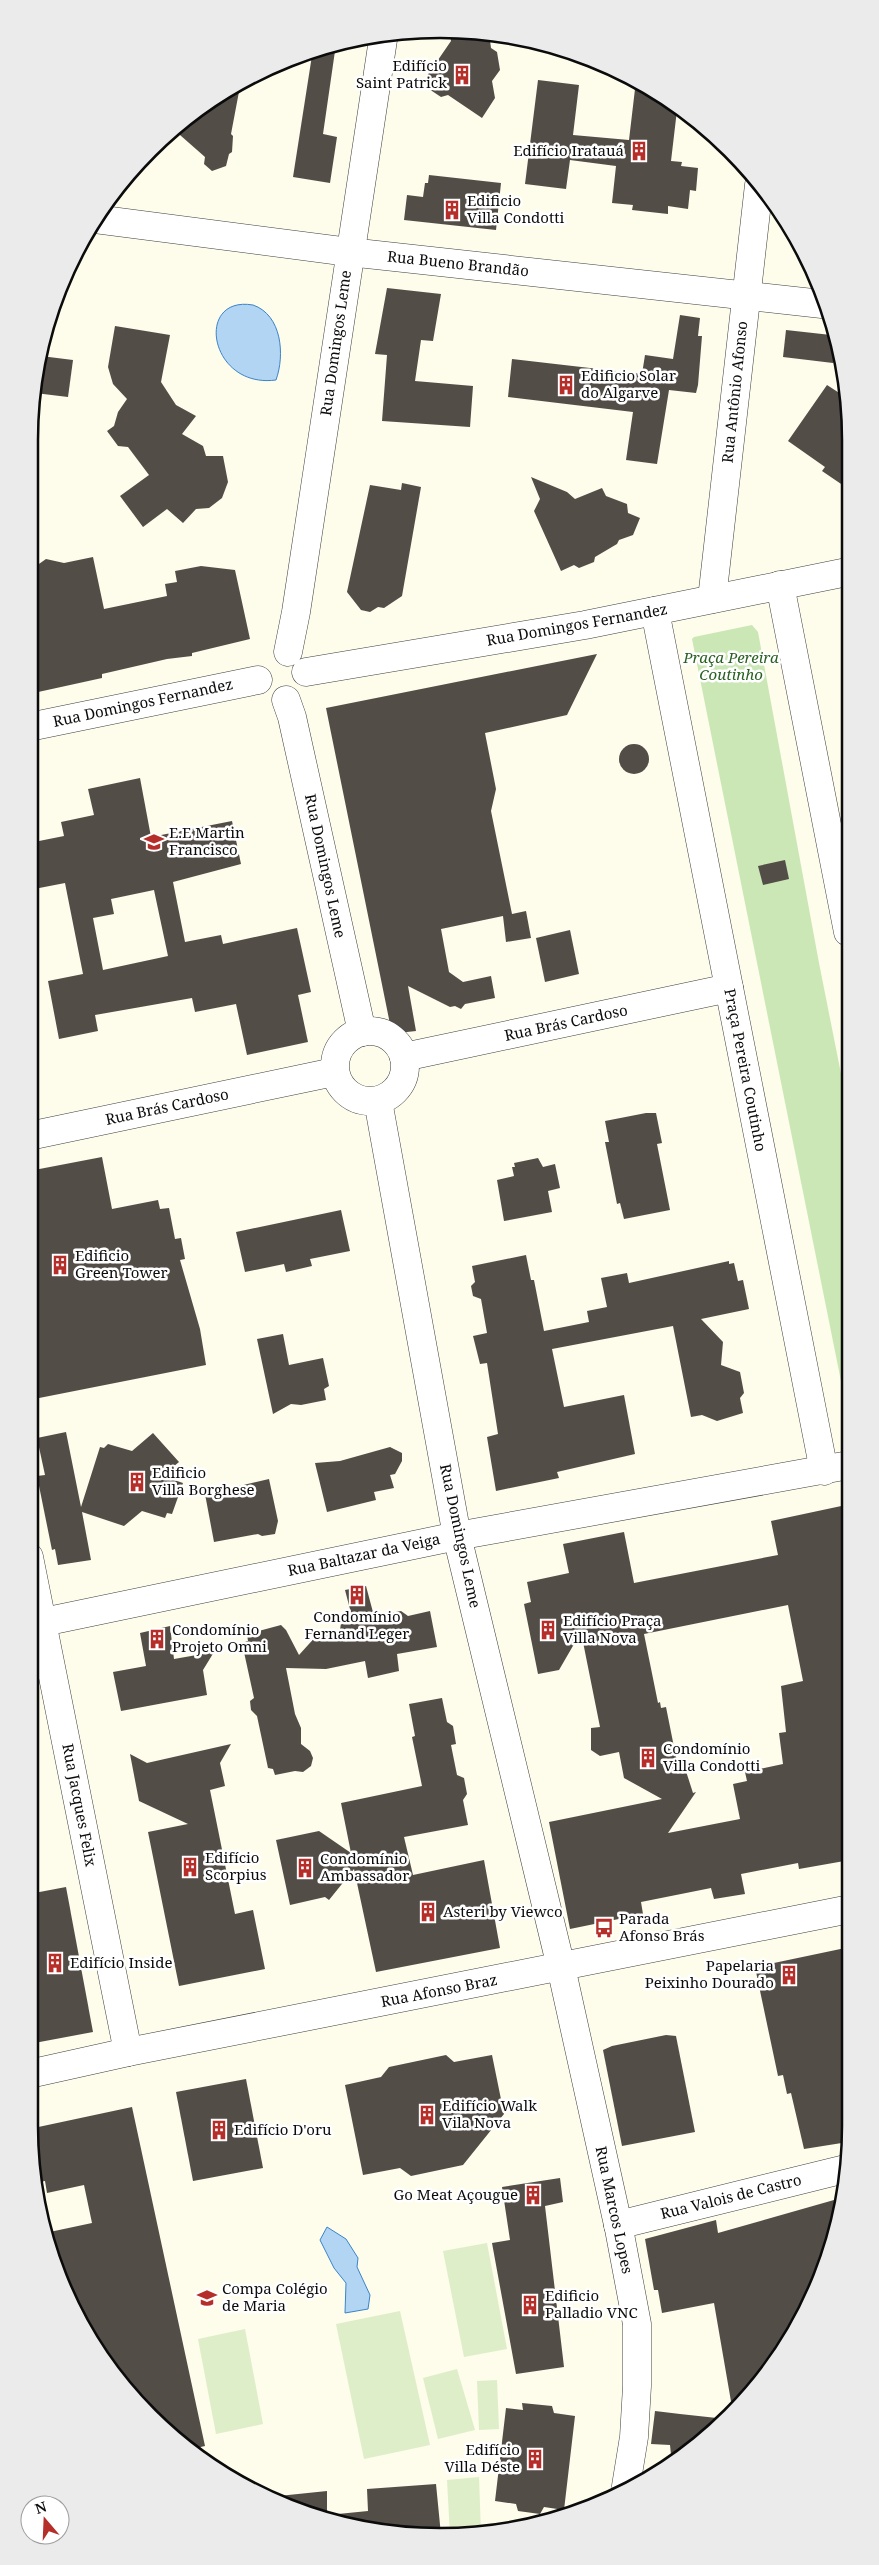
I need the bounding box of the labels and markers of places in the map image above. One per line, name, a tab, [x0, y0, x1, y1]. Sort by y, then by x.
place label: Edifício Saint Patrick	[356, 55, 447, 92]
building icon: Edifício Saint Patrick	[451, 64, 473, 86]
place label: Edifício Iratauá	[513, 140, 624, 160]
building icon: Edifício Iratauá	[628, 140, 650, 162]
place label: Edificio Villa Condotti	[467, 190, 565, 227]
building icon: Edificio Villa Condotti	[441, 199, 463, 221]
place label: Edificio Solar do Algarve	[581, 365, 676, 402]
building icon: Edificio Solar do Algarve	[555, 374, 577, 396]
place label: E.E Martin Francisco	[169, 822, 245, 859]
school or university icon: E.E Martin Francisco	[143, 831, 165, 853]
place label: Edificio Green Tower	[75, 1245, 168, 1282]
building icon: Edificio Green Tower	[49, 1254, 71, 1276]
place label: Edificio Villa Borghese	[152, 1462, 255, 1499]
building icon: Edificio Villa Borghese	[126, 1471, 148, 1493]
building icon: Condomínio Fernand Leger	[346, 1584, 368, 1606]
place label: Condomínio Fernand Leger	[305, 1606, 409, 1643]
place label: Edifício Praça Villa Nova	[563, 1610, 662, 1647]
place label: Condomínio Projeto Omni	[172, 1619, 267, 1656]
building icon: Edifício Praça Villa Nova	[537, 1619, 559, 1641]
building icon: Condomínio Projeto Omni	[146, 1628, 168, 1650]
place label: Condomínio Villa Condotti	[663, 1738, 761, 1775]
building icon: Condomínio Villa Condotti	[637, 1747, 659, 1769]
place label: Edifício Scorpius	[205, 1847, 267, 1884]
place label: Condomínio Ambassador	[320, 1848, 409, 1885]
building icon: Edifício Scorpius	[179, 1856, 201, 1878]
building icon: Condomínio Ambassador	[294, 1857, 316, 1879]
building icon: Asteri by Viewco	[417, 1901, 439, 1923]
place label: Asteri by Viewco	[443, 1901, 563, 1921]
place label: Parada Afonso Brás	[619, 1908, 705, 1945]
bus stop icon: Parada Afonso Brás	[593, 1917, 615, 1939]
building icon: Edifício Inside	[44, 1952, 66, 1974]
place label: Edifício Inside	[70, 1952, 172, 1972]
place label: Papelaria Peixinho Dourado	[645, 1955, 774, 1992]
building icon: Papelaria Peixinho Dourado	[778, 1964, 800, 1986]
place label: Edifício Walk Vila Nova	[442, 2095, 537, 2132]
building icon: Edifício Walk Vila Nova	[416, 2104, 438, 2126]
building icon: Edifício D'oru	[208, 2119, 230, 2141]
place label: Edifício D'oru	[234, 2119, 332, 2139]
place label: Go Meat Açougue	[394, 2184, 518, 2204]
building icon: Go Meat Açougue	[522, 2184, 544, 2206]
place label: Compa Colégio de Maria	[222, 2278, 328, 2315]
place label: Edificio Palladio VNC	[545, 2285, 638, 2322]
school or university icon: Compa Colégio de Maria	[196, 2287, 218, 2309]
building icon: Edificio Palladio VNC	[519, 2294, 541, 2316]
place label: Edifício Villa Déste	[444, 2439, 520, 2476]
building icon: Edifício Villa Déste	[524, 2448, 546, 2470]

